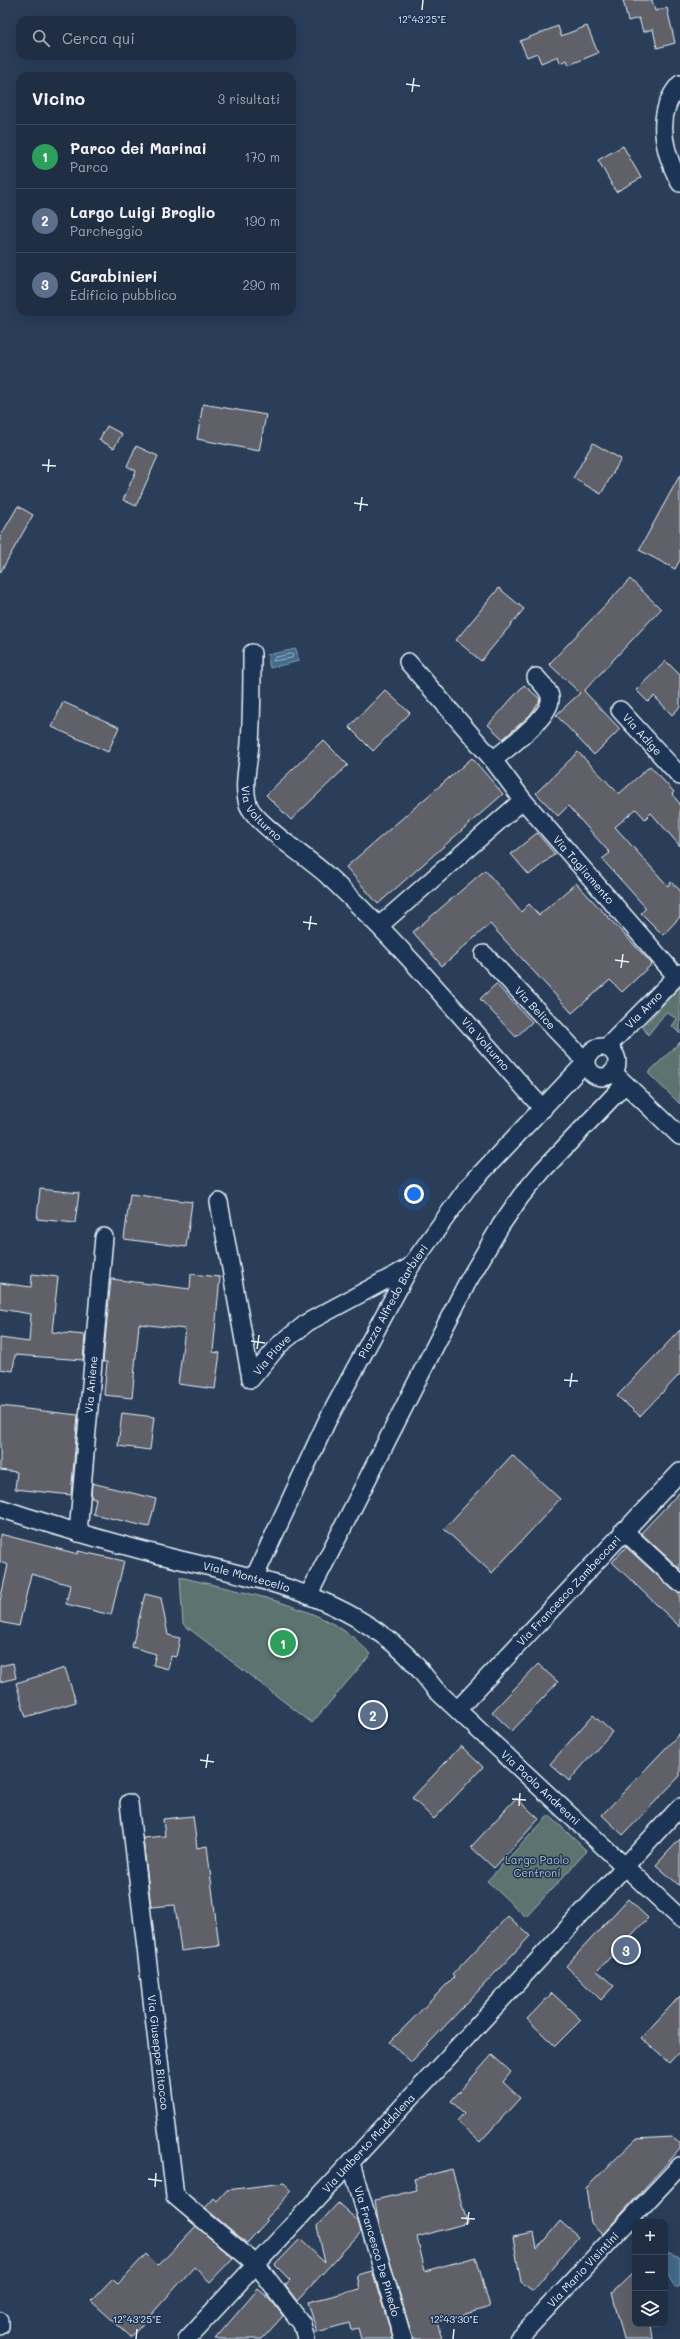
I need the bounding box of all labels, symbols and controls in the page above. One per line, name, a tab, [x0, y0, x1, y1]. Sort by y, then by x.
text: 12°43'25"E	[398, 12, 447, 26]
search box	[16, 16, 296, 60]
icon: search	[30, 27, 52, 49]
text: Cerca qui	[62, 28, 135, 48]
text: Vicino	[32, 87, 85, 109]
text: 3 risultati	[218, 90, 280, 107]
text: Parco dei Marinai	[70, 138, 207, 158]
text: 1	[42, 148, 48, 165]
text: 170 m	[244, 148, 280, 165]
text: Parco	[70, 158, 108, 175]
text: Largo Luigi Broglio	[70, 202, 215, 222]
text: 2	[41, 212, 49, 229]
text: 190 m	[244, 212, 280, 229]
text: Parcheggio	[70, 222, 142, 239]
text: Carabinieri	[70, 266, 157, 286]
text: 3	[41, 276, 49, 293]
text: 290 m	[243, 276, 280, 293]
text: Edificio pubblico	[70, 286, 176, 303]
street label: Via Adige	[620, 710, 666, 759]
street label: Via Volturno	[239, 785, 286, 844]
street label: Via Tagliamento	[550, 832, 618, 907]
street label: Via Belice	[512, 983, 559, 1033]
street label: Via Arno	[621, 987, 665, 1031]
street label: Via Volturno	[458, 1014, 514, 1074]
your location	[404, 1184, 424, 1204]
street label: Piazza Alfredo Barbieri	[354, 1241, 431, 1361]
street label: Via Piave	[249, 1330, 294, 1378]
street label: Via Aniene	[81, 1355, 101, 1414]
street label: Via Francesco Zambeccari	[513, 1532, 624, 1649]
street label: Viale Montecelio	[202, 1557, 293, 1595]
pin: 1	[270, 1628, 296, 1658]
pin: 2	[360, 1700, 386, 1730]
street label: Via Paolo Andreani	[498, 1747, 584, 1828]
park label: Largo Paolo Centroni	[505, 1852, 569, 1880]
pin: 3	[613, 1935, 639, 1965]
street label: Via Giuseppe Bitocco	[145, 1994, 173, 2111]
street label: Via Umberto Maddalena	[318, 2090, 418, 2196]
street label: Via Francesco De Pinedo	[351, 2184, 404, 2318]
map controls	[632, 2219, 668, 2327]
button: +	[632, 2219, 668, 2255]
street label: Via Mario Visintini	[543, 2228, 622, 2310]
button: −	[632, 2255, 668, 2291]
button: layers	[632, 2291, 668, 2327]
text: 12°43'25"E	[113, 2312, 162, 2326]
text: 12°43'30"E	[429, 2312, 479, 2326]

